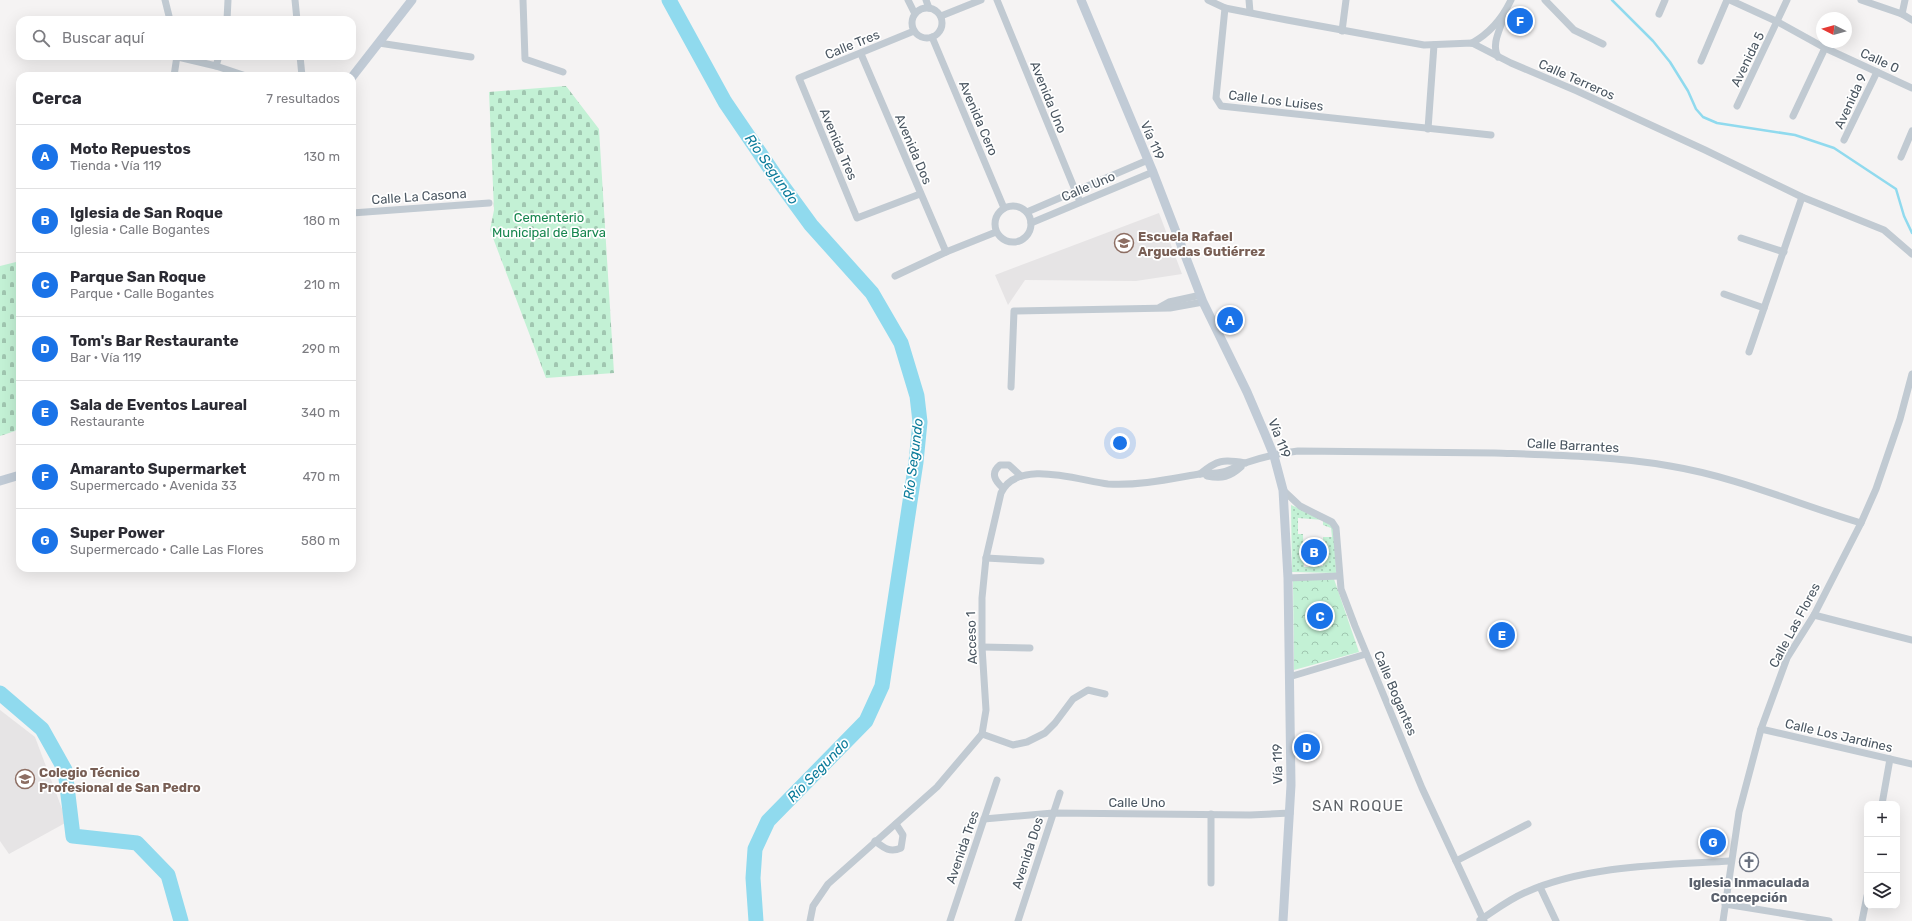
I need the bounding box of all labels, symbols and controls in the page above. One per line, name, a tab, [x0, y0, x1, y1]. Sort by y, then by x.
pin: F	[1507, 6, 1533, 36]
north arrow	[1816, 12, 1852, 48]
search box	[16, 16, 356, 60]
icon: search	[30, 27, 52, 49]
street label: Calle Tres	[823, 27, 882, 62]
text: Buscar aquí	[62, 29, 144, 47]
street label: Avenida 5	[1728, 29, 1767, 89]
street label: Calle 0	[1858, 45, 1901, 76]
street label: Calle Terreros	[1536, 56, 1618, 103]
street label: Avenida Uno	[1027, 59, 1070, 135]
street label: Avenida 9	[1831, 71, 1870, 131]
street label: Avenida Cero	[956, 78, 1001, 158]
street label: Calle Los Luises	[1228, 87, 1325, 114]
text: Cerca	[32, 88, 82, 108]
text: 7 resultados	[266, 91, 340, 106]
street label: Avenida Tres	[817, 106, 861, 183]
street label: Avenida Dos	[892, 112, 935, 187]
street label: Vía 119	[1137, 119, 1168, 162]
water label: Río Segundo	[741, 131, 802, 208]
text: Moto Repuestos	[70, 140, 191, 158]
text: A	[40, 149, 50, 164]
text: 130 m	[304, 149, 340, 164]
text: Tienda · Vía 119	[70, 158, 162, 173]
street label: Calle Uno	[1059, 168, 1117, 205]
street label: Calle La Casona	[371, 186, 467, 207]
text: Iglesia de San Roque	[70, 204, 223, 222]
park label: Cementerio Municipal de Barva	[492, 210, 606, 240]
text: B	[40, 213, 50, 228]
text: 180 m	[303, 213, 340, 228]
text: Iglesia · Calle Bogantes	[70, 222, 210, 237]
place label: Escuela Rafael Arguedas Gutiérrez	[1138, 229, 1265, 259]
school or university icon: Escuela Rafael Arguedas Gutiérrez	[1113, 232, 1135, 254]
text: Parque San Roque	[70, 268, 206, 286]
text: C	[40, 277, 50, 292]
text: 210 m	[304, 277, 340, 292]
text: Parque · Calle Bogantes	[70, 286, 214, 301]
pin: A	[1217, 305, 1243, 335]
text: Tom's Bar Restaurante	[70, 332, 239, 350]
text: D	[40, 341, 50, 356]
text: 290 m	[302, 341, 340, 356]
text: Bar · Vía 119	[70, 350, 142, 365]
text: Sala de Eventos Laureal	[70, 396, 247, 414]
text: E	[41, 405, 49, 420]
text: 340 m	[301, 405, 340, 420]
text: Restaurante	[70, 414, 145, 429]
street label: Vía 119	[1265, 416, 1294, 460]
water label: Río Segundo	[900, 417, 927, 501]
your location	[1110, 433, 1130, 453]
street label: Calle Barrantes	[1527, 436, 1620, 455]
text: Amaranto Supermarket	[70, 460, 246, 478]
text: F	[41, 469, 49, 484]
text: 470 m	[302, 469, 340, 484]
text: Supermercado · Avenida 33	[70, 478, 237, 493]
text: Super Power	[70, 524, 165, 542]
text: G	[40, 533, 50, 548]
text: 580 m	[301, 533, 340, 548]
pin: B	[1301, 537, 1327, 567]
text: Supermercado · Calle Las Flores	[70, 542, 264, 557]
street label: Calle Las Flores	[1766, 580, 1823, 670]
pin: C	[1307, 601, 1333, 631]
street label: Acceso 1	[963, 611, 980, 665]
pin: E	[1489, 620, 1515, 650]
street label: Calle Bogantes	[1370, 649, 1420, 738]
street label: Calle Los Jardines	[1784, 716, 1894, 755]
pin: D	[1294, 732, 1320, 762]
water label: Río Segundo	[784, 735, 853, 806]
street label: Vía 119	[1270, 743, 1285, 785]
place label: Colegio Técnico Profesional de San Pedro	[39, 765, 201, 795]
school or university icon: Colegio Técnico Profesional de San Pedro	[14, 768, 36, 790]
street label: Calle Uno	[1108, 795, 1166, 810]
district label: SAN ROQUE	[1312, 797, 1404, 815]
map controls	[1864, 801, 1900, 909]
button: +	[1864, 801, 1900, 837]
street label: Avenida Tres	[943, 808, 982, 886]
street label: Avenida Dos	[1009, 815, 1046, 891]
pin: G	[1700, 827, 1726, 857]
button: −	[1864, 837, 1900, 873]
church icon: Iglesia Inmaculada Concepción	[1738, 851, 1760, 873]
button: layers	[1864, 873, 1900, 909]
place label: Iglesia Inmaculada Concepción	[1689, 875, 1809, 905]

